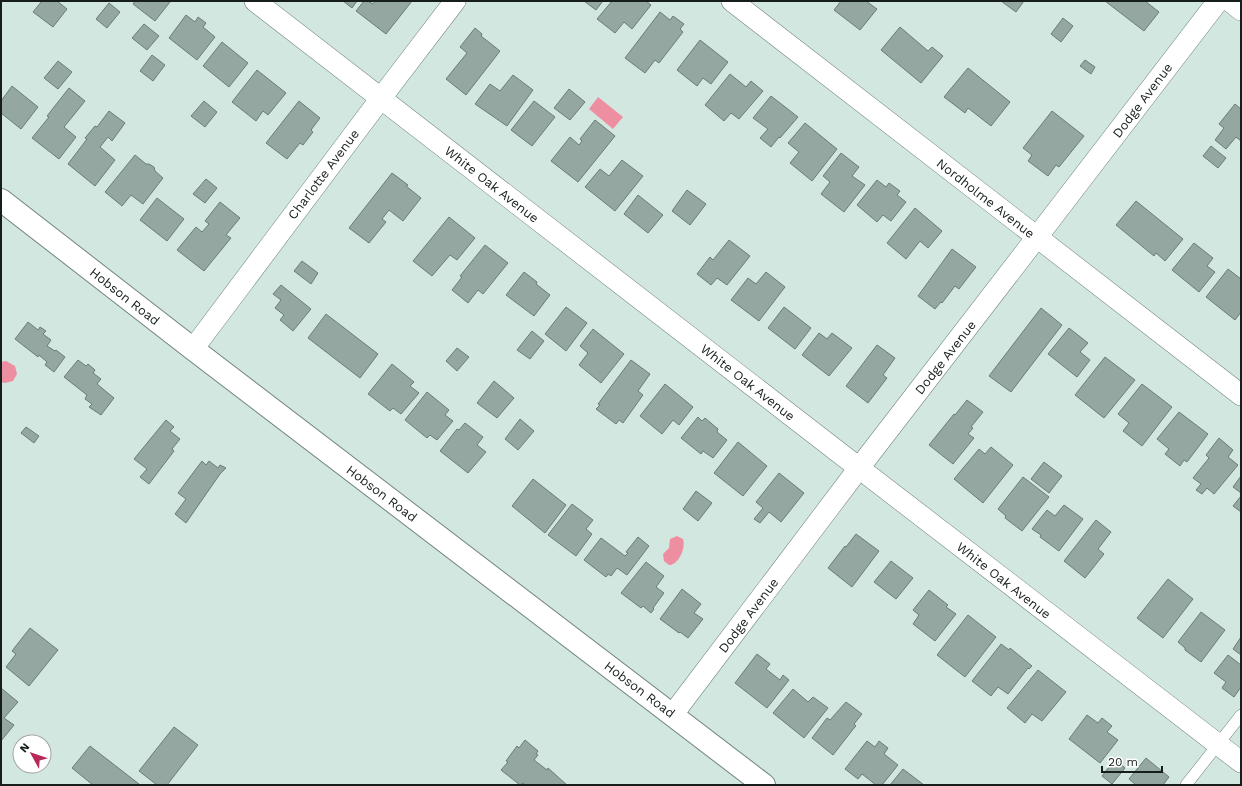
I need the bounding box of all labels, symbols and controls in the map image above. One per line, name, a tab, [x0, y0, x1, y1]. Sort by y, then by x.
street label: Dodge Avenue	[1109, 60, 1175, 141]
street label: Charlotte Avenue	[285, 126, 362, 222]
street label: White Oak Avenue	[442, 143, 542, 226]
street label: Nordholme Avenue	[934, 156, 1038, 241]
street label: Hobson Road	[87, 265, 163, 328]
street label: Dodge Avenue	[912, 317, 979, 397]
street label: White Oak Avenue	[698, 341, 798, 424]
street label: Hobson Road	[344, 462, 420, 525]
street label: White Oak Avenue	[954, 539, 1054, 622]
street label: Dodge Avenue	[715, 575, 781, 656]
street label: Hobson Road	[602, 658, 678, 721]
north arrow	[12, 734, 52, 774]
text: N	[17, 741, 32, 755]
scale bar	[1102, 748, 1162, 774]
text: 20 m	[1108, 755, 1138, 769]

